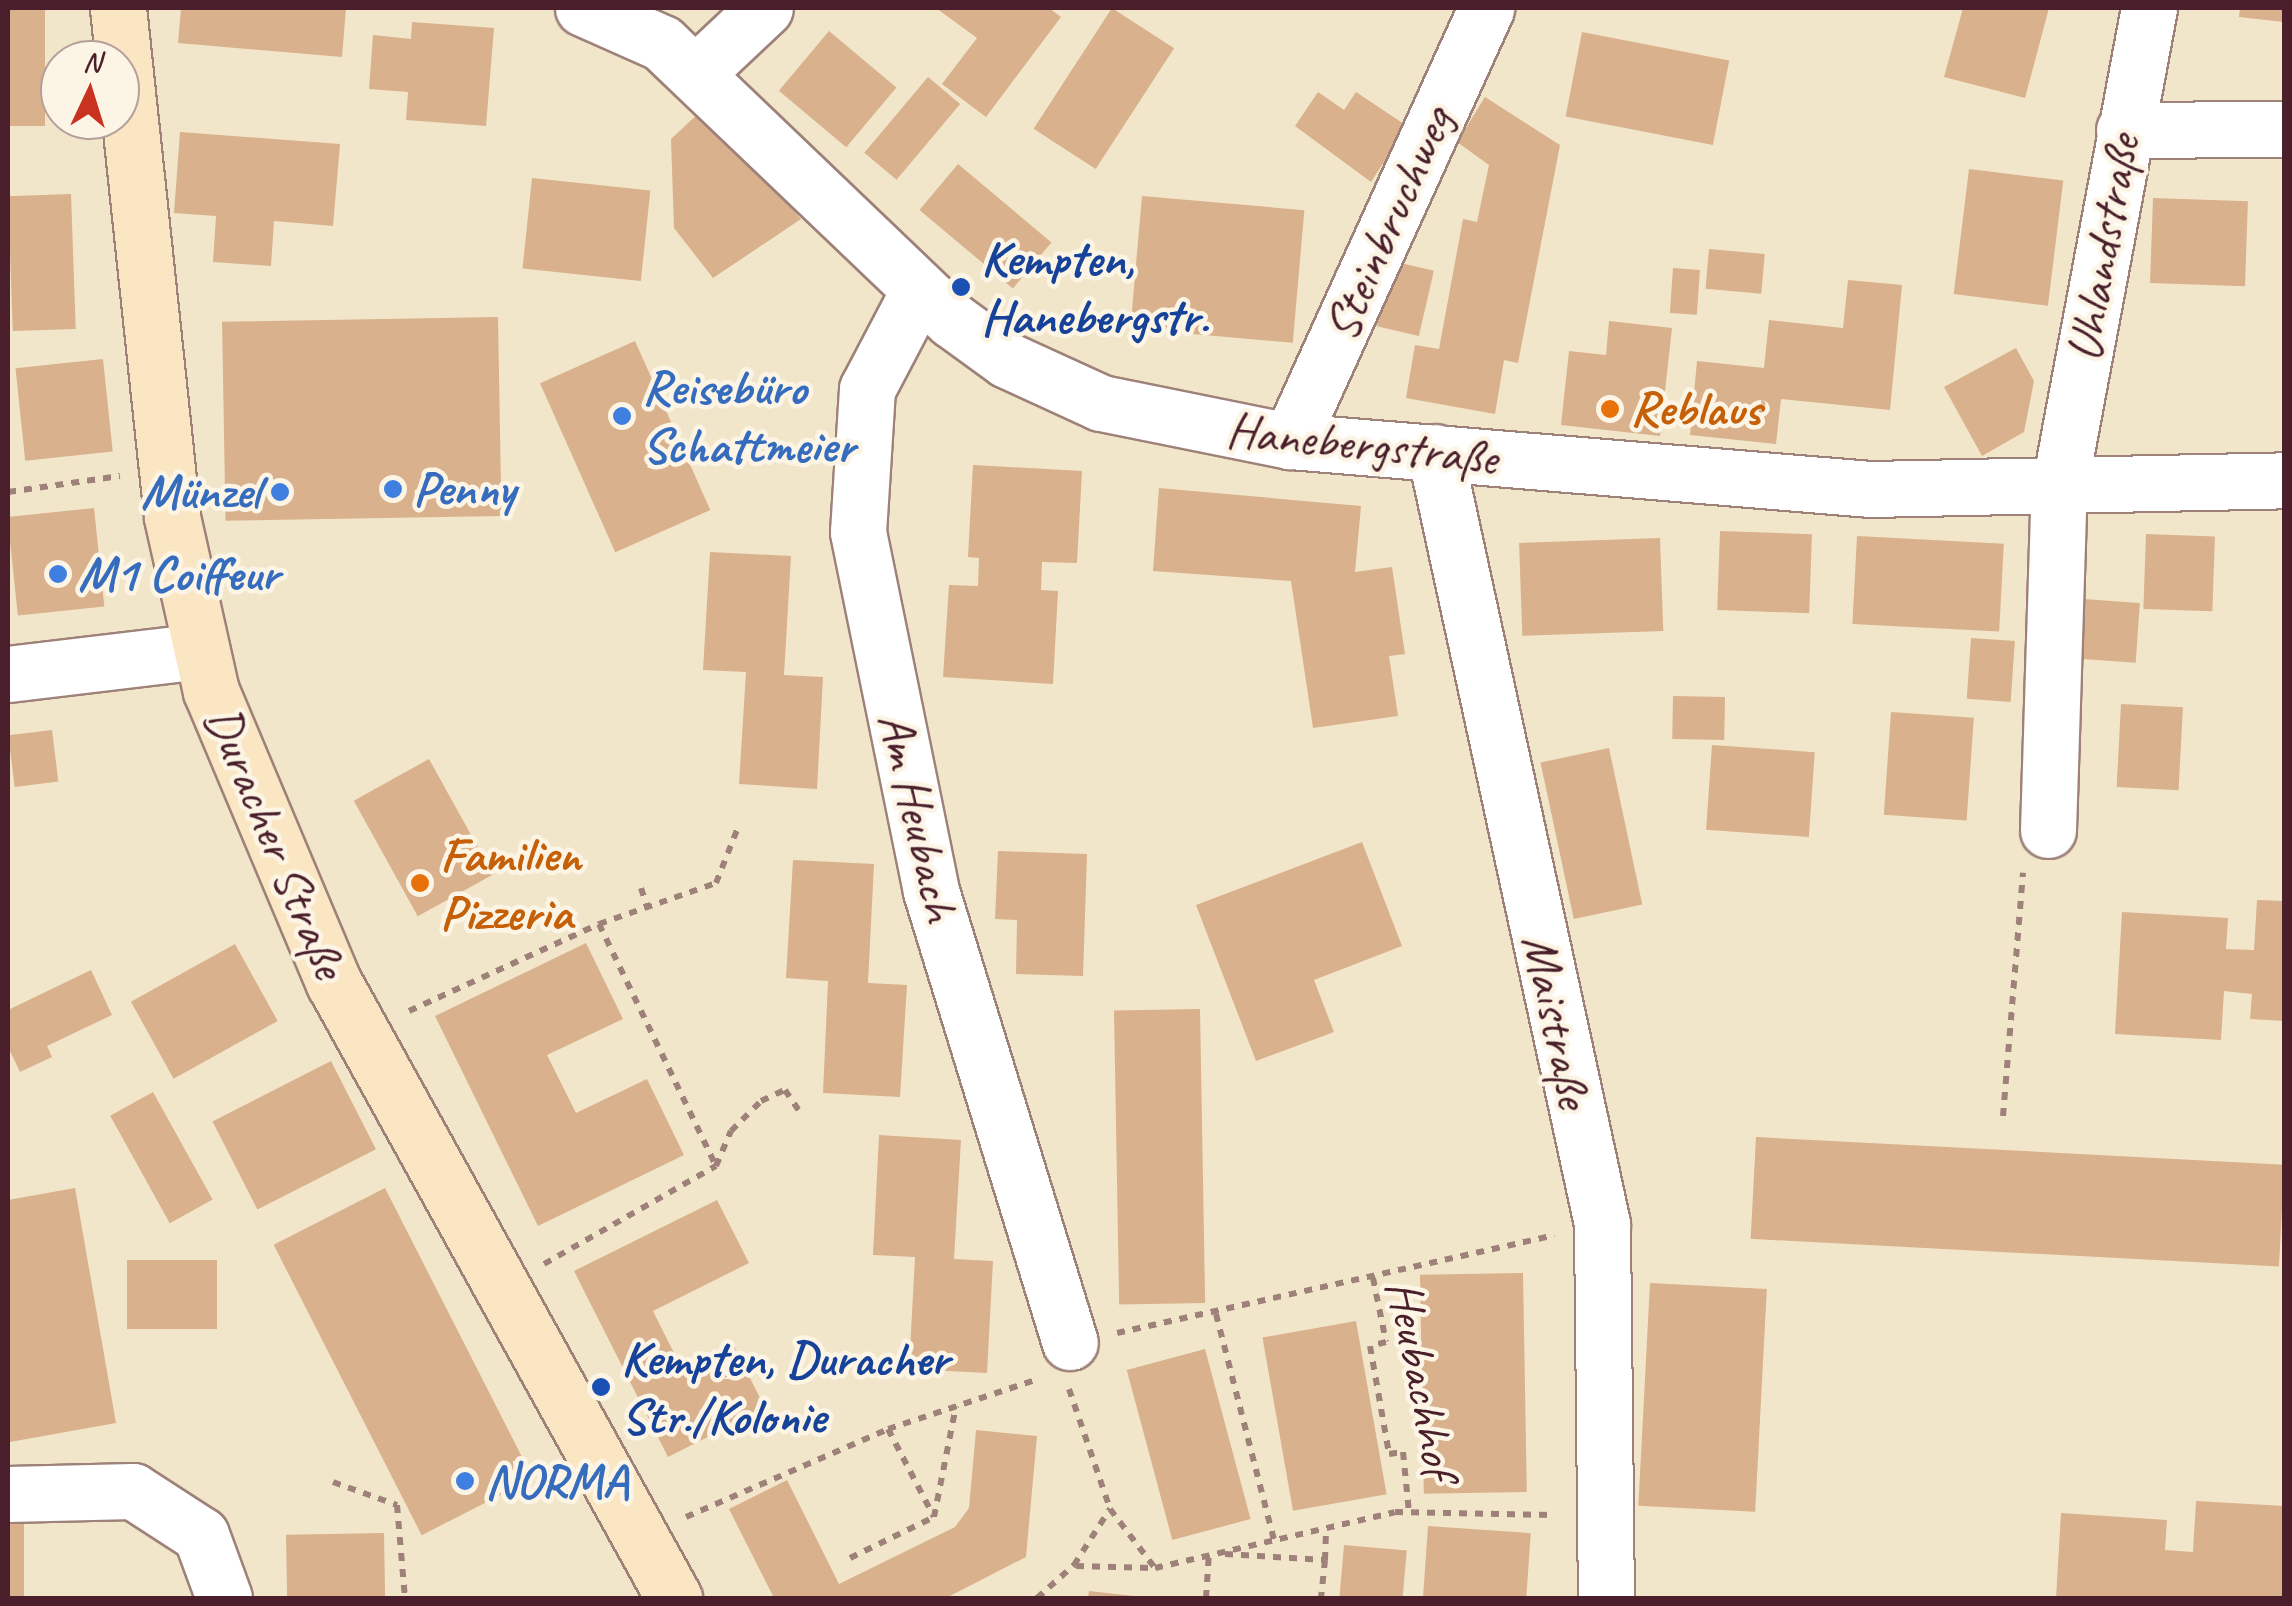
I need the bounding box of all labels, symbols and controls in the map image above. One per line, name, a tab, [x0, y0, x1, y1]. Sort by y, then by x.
north arrow	[40, 40, 140, 140]
text: N	[82, 44, 102, 80]
street label: Steinbruchweg	[1310, 98, 1466, 350]
street label: Uhlandstraße	[2054, 130, 2152, 366]
place label: Kempten, Hanebergstr.	[981, 228, 1209, 346]
marker: Kempten, Hanebergstr.	[950, 276, 972, 298]
place label: Reisebüro Schattmeier	[642, 357, 854, 474]
place label: Reblaus	[1630, 379, 1761, 439]
marker: Reblaus	[1599, 398, 1621, 420]
street label: Hanebergstraße	[1224, 400, 1500, 488]
marker: Reisebüro Schattmeier	[611, 405, 633, 427]
place label: Penny	[413, 459, 515, 519]
place label: Münzel	[141, 462, 260, 522]
marker: Penny	[382, 478, 404, 500]
marker: Münzel	[269, 481, 291, 503]
place label: M1 Coiffeur	[78, 544, 279, 604]
marker: M1 Coiffeur	[47, 563, 69, 585]
street label: Duracher Straße	[192, 697, 360, 987]
street label: Am Heubach	[865, 708, 971, 926]
place label: Familien Pizzeria	[440, 824, 581, 942]
marker: Familien Pizzeria	[409, 872, 431, 894]
street label: Maistraße	[1509, 929, 1605, 1113]
street label: Heubachhof	[1373, 1275, 1471, 1483]
place label: Kempten, Duracher Str./Kolonie	[621, 1328, 949, 1446]
marker: Kempten, Duracher Str./Kolonie	[590, 1376, 612, 1398]
place label: NORMA	[485, 1451, 628, 1511]
marker: NORMA	[454, 1470, 476, 1492]

